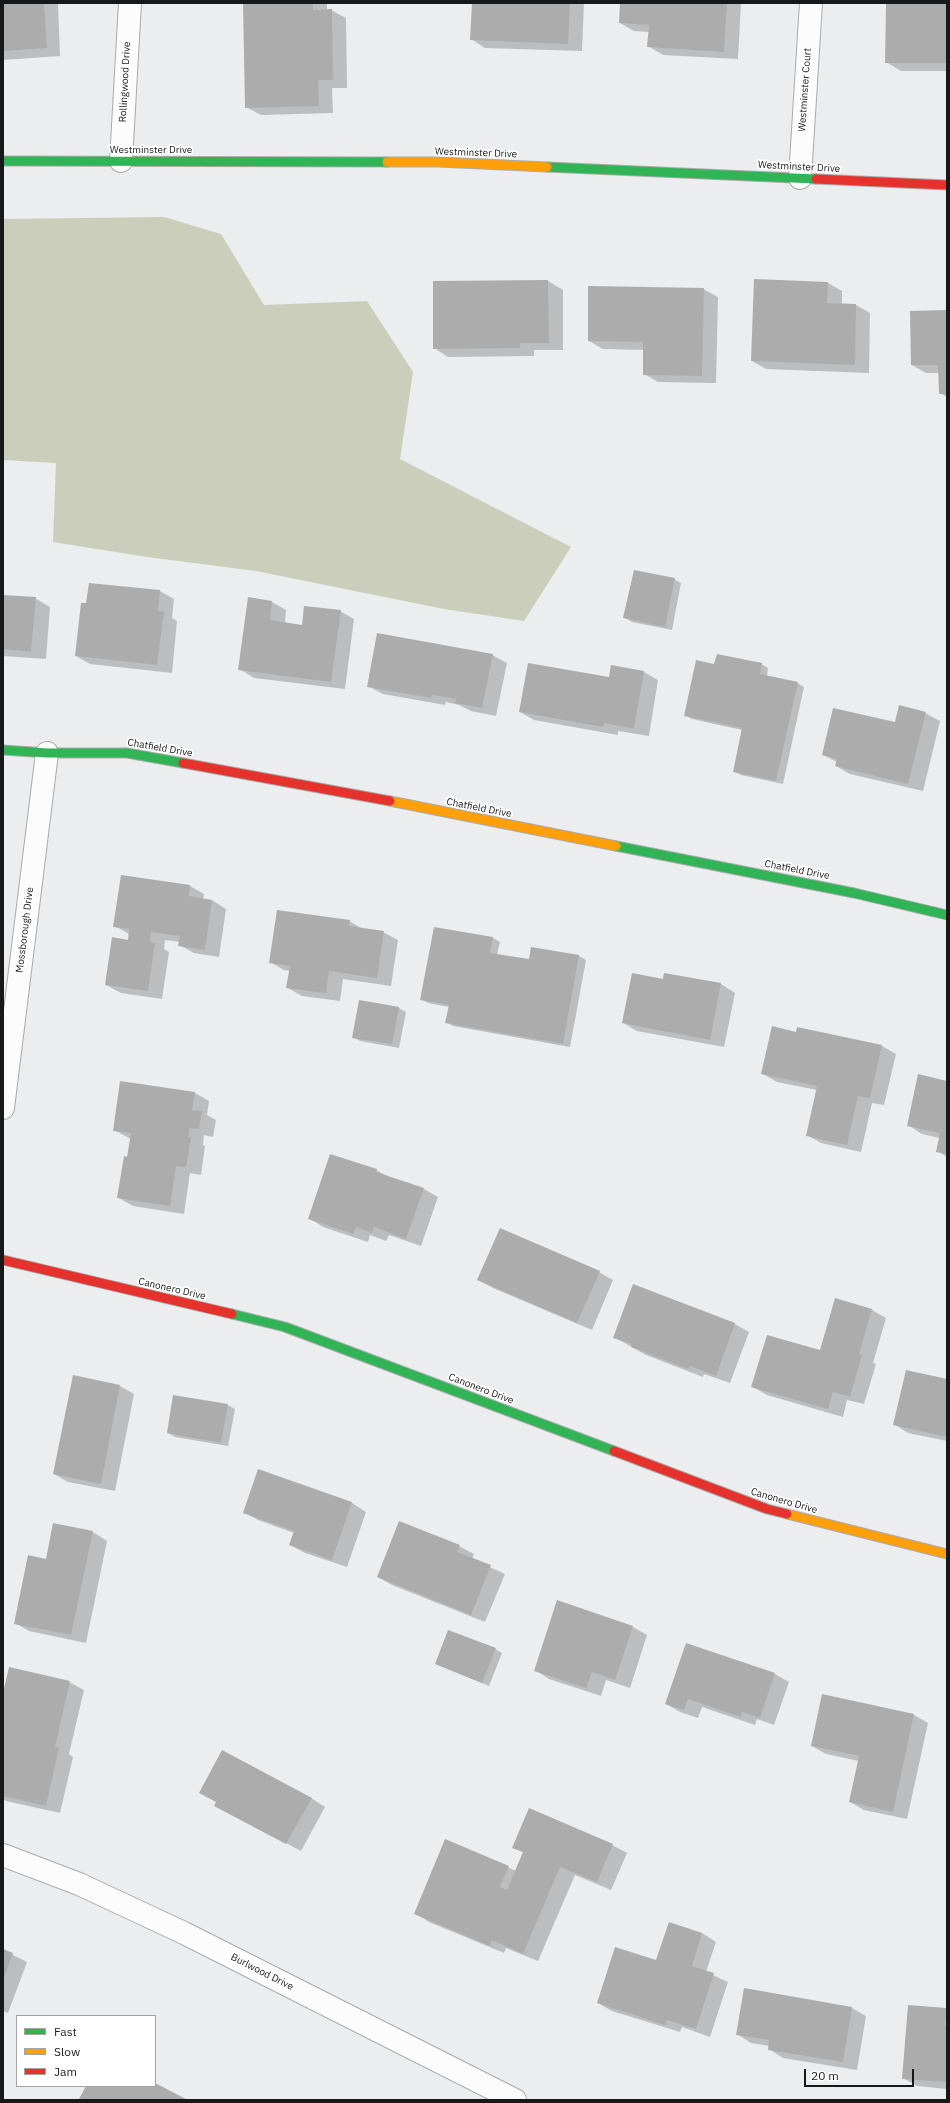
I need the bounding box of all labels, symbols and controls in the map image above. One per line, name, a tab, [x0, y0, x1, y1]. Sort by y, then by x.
street label: Rollingwood Drive	[117, 41, 133, 123]
street label: Westminster Court	[796, 48, 814, 132]
street label: Westminster Drive	[110, 144, 192, 156]
street label: Westminster Drive	[435, 146, 517, 160]
street label: Westminster Drive	[758, 159, 840, 175]
street label: Chatfield Drive	[127, 736, 193, 760]
street label: Chatfield Drive	[446, 796, 512, 820]
street label: Chatfield Drive	[764, 858, 830, 882]
street label: Mossborough Drive	[14, 886, 36, 974]
street label: Canonero Drive	[137, 1275, 207, 1303]
street label: Canonero Drive	[447, 1371, 515, 1407]
street label: Canonero Drive	[749, 1486, 819, 1516]
street label: Burlwood Drive	[229, 1951, 295, 1993]
legend	[16, 2015, 156, 2087]
text: Fast	[54, 2024, 77, 2039]
text: Slow	[54, 2044, 80, 2059]
scale bar	[806, 2061, 916, 2087]
text: Jam	[54, 2064, 77, 2079]
text: 20 m	[811, 2068, 839, 2083]

